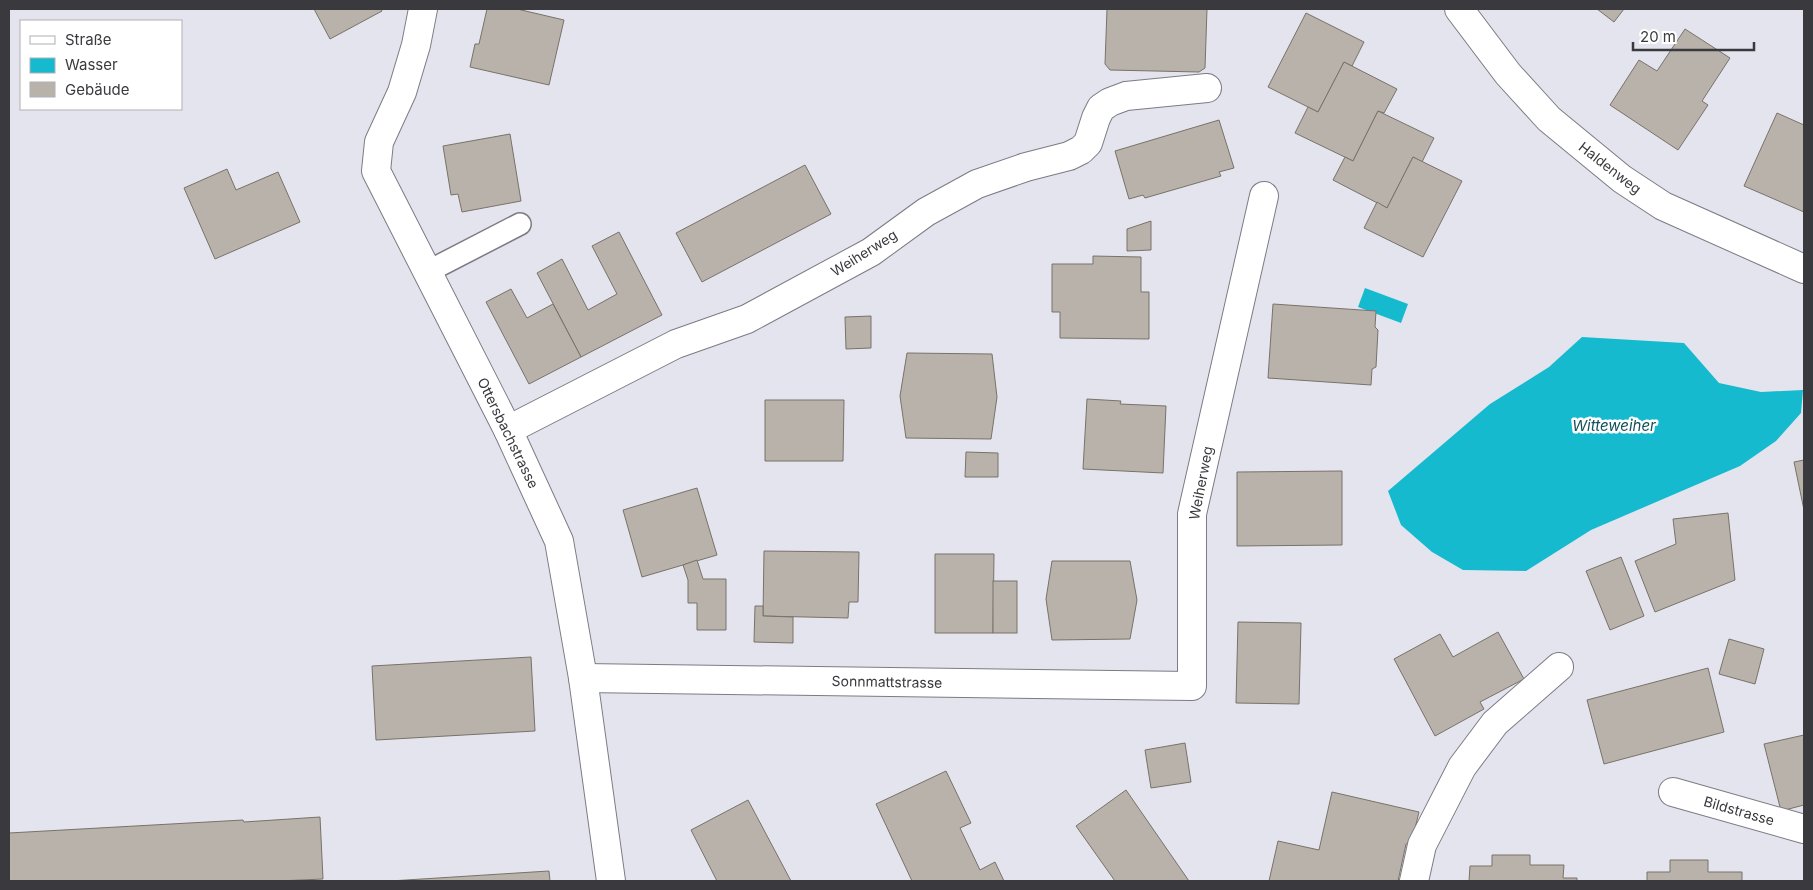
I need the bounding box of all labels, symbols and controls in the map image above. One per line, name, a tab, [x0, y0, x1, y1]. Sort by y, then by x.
legend	[20, 20, 182, 110]
scale bar	[1633, 20, 1754, 52]
text: 20 m	[1640, 27, 1676, 46]
text: Straße	[65, 30, 112, 49]
text: Wasser	[65, 55, 118, 74]
text: Gebäude	[65, 80, 130, 99]
street label: Haldenweg	[1576, 138, 1645, 197]
street label: Weiherweg	[828, 226, 900, 280]
street label: Ottersbachstrasse	[474, 375, 543, 491]
water label: Witteweiher	[1572, 416, 1656, 435]
street label: Weiherweg	[1185, 445, 1216, 521]
street label: Sonnmattstrasse	[831, 672, 943, 691]
street label: Bildstrasse	[1702, 792, 1776, 829]

